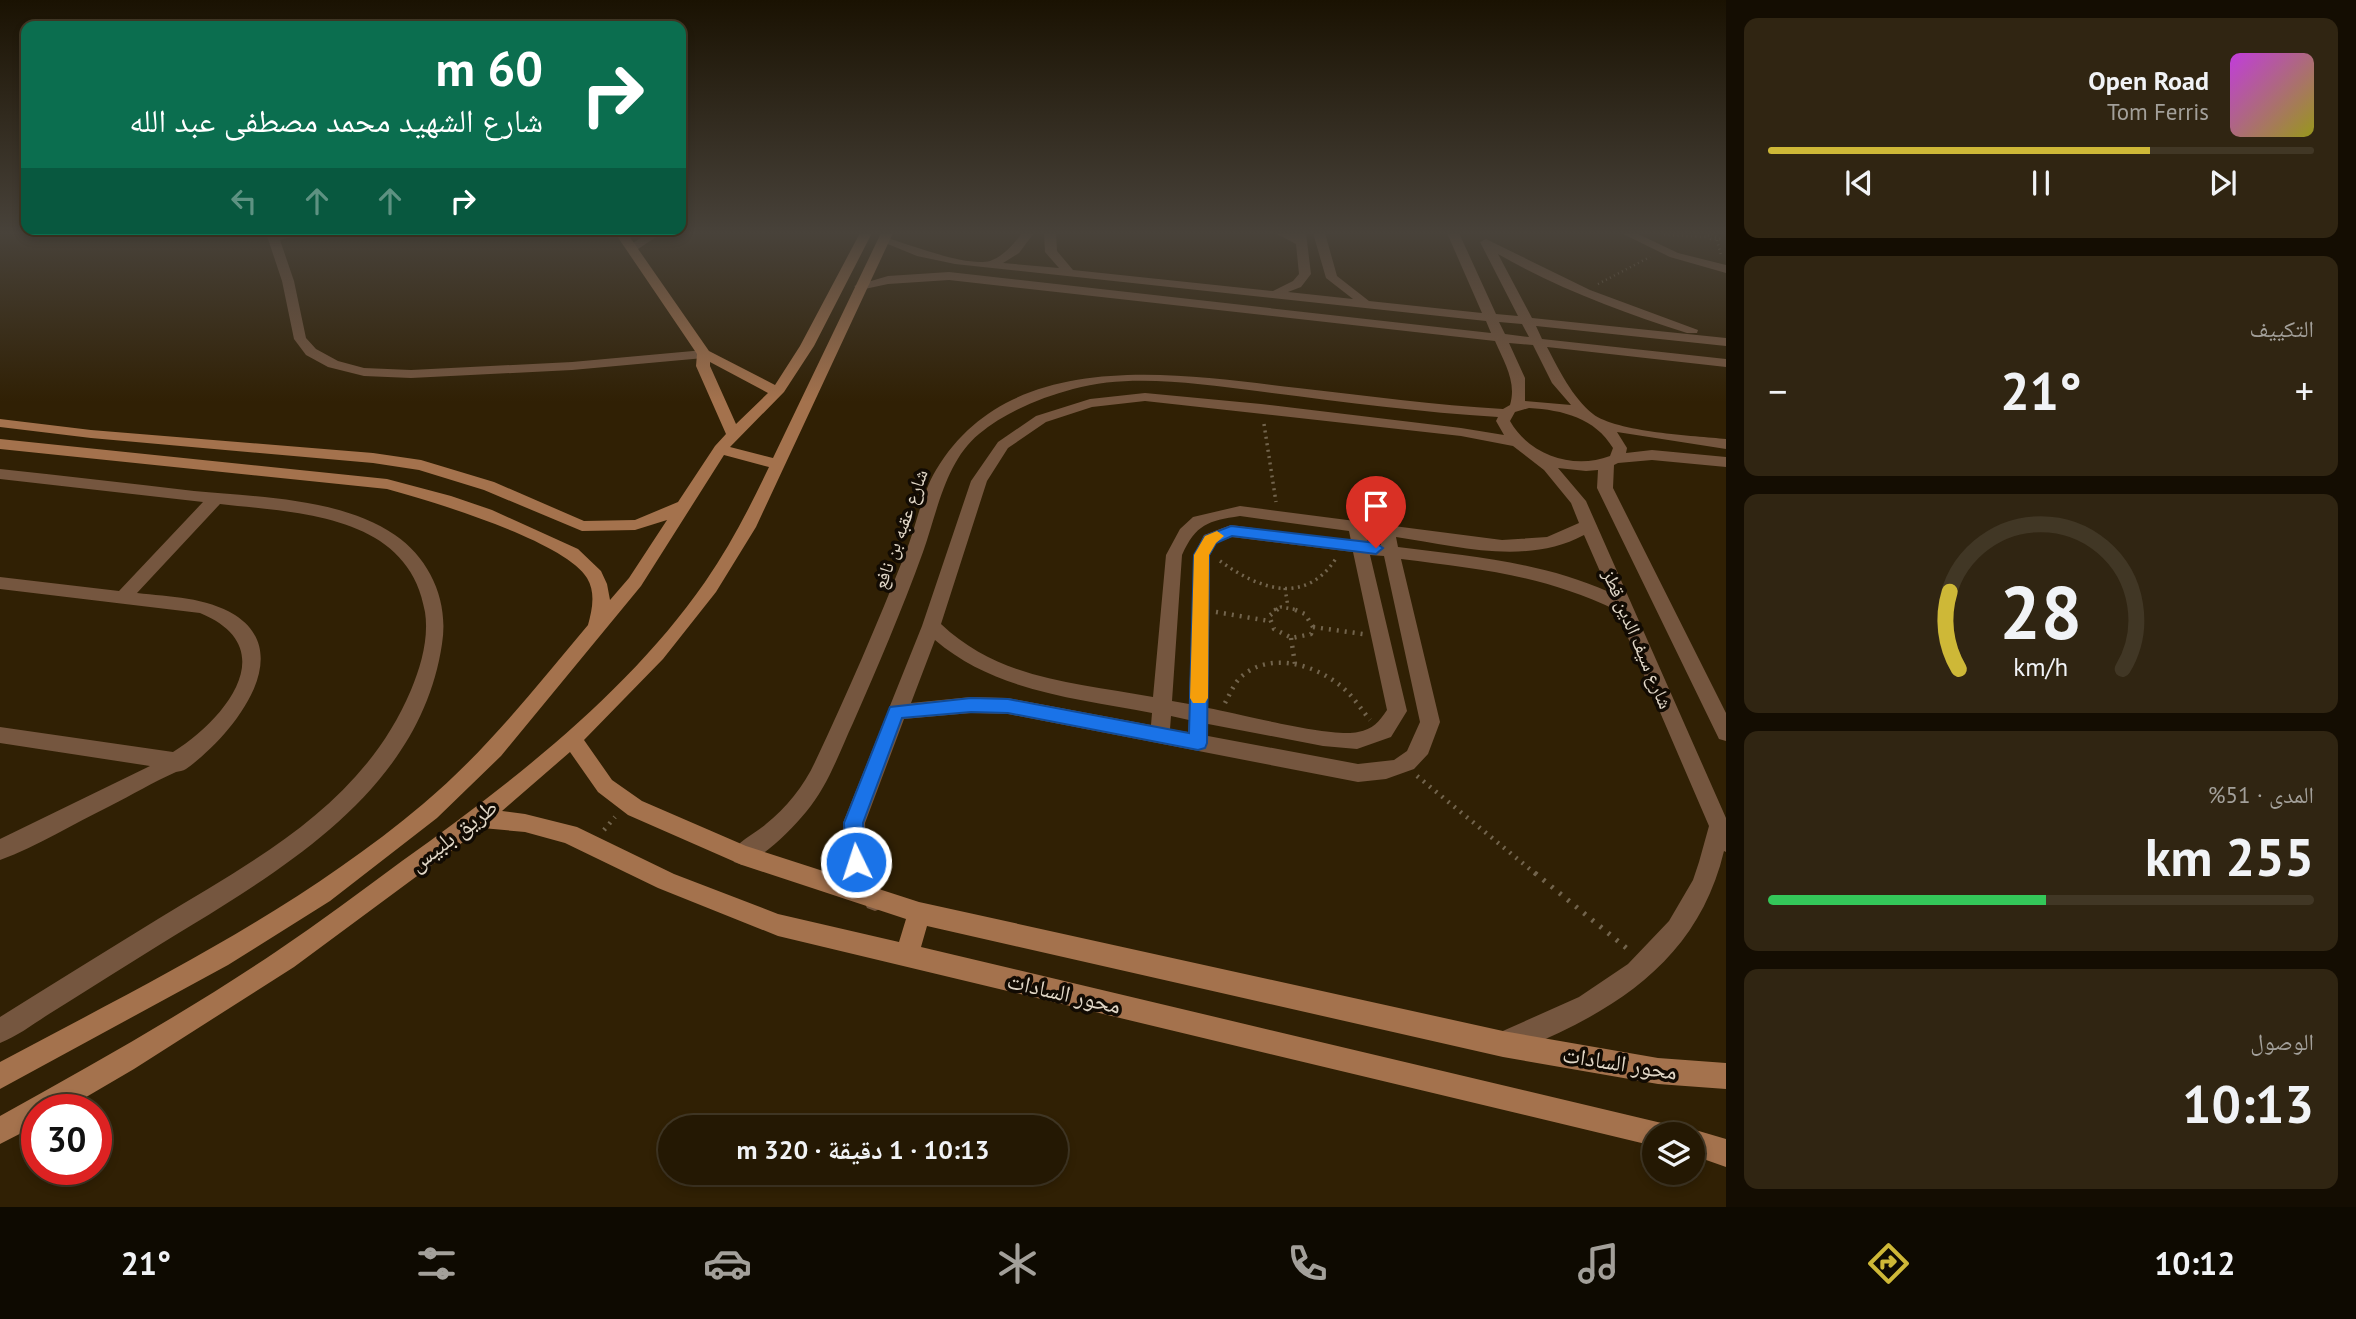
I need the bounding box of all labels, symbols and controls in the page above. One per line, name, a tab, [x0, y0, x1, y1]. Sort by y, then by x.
text: 60 m	[436, 36, 543, 100]
icon: right	[567, 49, 658, 140]
text: Open Road	[2088, 64, 2209, 97]
text: Tom Ferris	[2107, 97, 2209, 126]
text: شارع الشهيد محمد مصطفى عبد الله	[129, 99, 543, 141]
icon: previous	[1840, 164, 1878, 202]
icon: pause	[2022, 164, 2060, 202]
icon: next	[2204, 164, 2242, 202]
icon: left	[225, 182, 263, 220]
icon: ahead	[298, 182, 336, 220]
icon: ahead	[371, 182, 409, 220]
icon: right	[444, 182, 482, 220]
text: التكييف	[2249, 314, 2314, 343]
text: 21°	[2000, 357, 2082, 424]
text: −	[1768, 366, 1787, 415]
text: +	[2295, 366, 2314, 415]
street label: شارع عقبه بن نافع	[867, 466, 934, 593]
pin	[1346, 476, 1406, 548]
icon: arrive	[1357, 487, 1395, 525]
street label: شارع سيف الدين قطز	[1597, 565, 1678, 712]
text: 28	[2000, 566, 2082, 660]
text: km/h	[2014, 651, 2068, 683]
text: المدى · 51%	[2208, 780, 2314, 809]
street label: طريق بلبيس	[403, 792, 503, 877]
text: 255 km	[2145, 823, 2314, 890]
position arrow	[819, 825, 893, 899]
street label: محور السادات	[1004, 965, 1124, 1020]
text: الوصول	[2250, 1027, 2314, 1056]
street label: محور السادات	[1561, 1039, 1680, 1086]
text: 10:13	[2182, 1070, 2314, 1137]
speed limit sign: 30	[21, 1094, 112, 1185]
map controls	[1642, 1122, 1705, 1185]
button: layers	[1642, 1122, 1705, 1185]
text: 10:13 · 1 دقيقة · 320 m	[736, 1133, 990, 1166]
icon: filters	[412, 1239, 461, 1288]
icon: car	[703, 1239, 752, 1288]
icon: climate	[993, 1239, 1042, 1288]
icon: phone	[1283, 1239, 1332, 1288]
icon: music	[1574, 1239, 1623, 1288]
icon: directions	[1864, 1239, 1913, 1288]
text: 21°	[121, 1242, 171, 1284]
text: 10:12	[2154, 1242, 2235, 1284]

